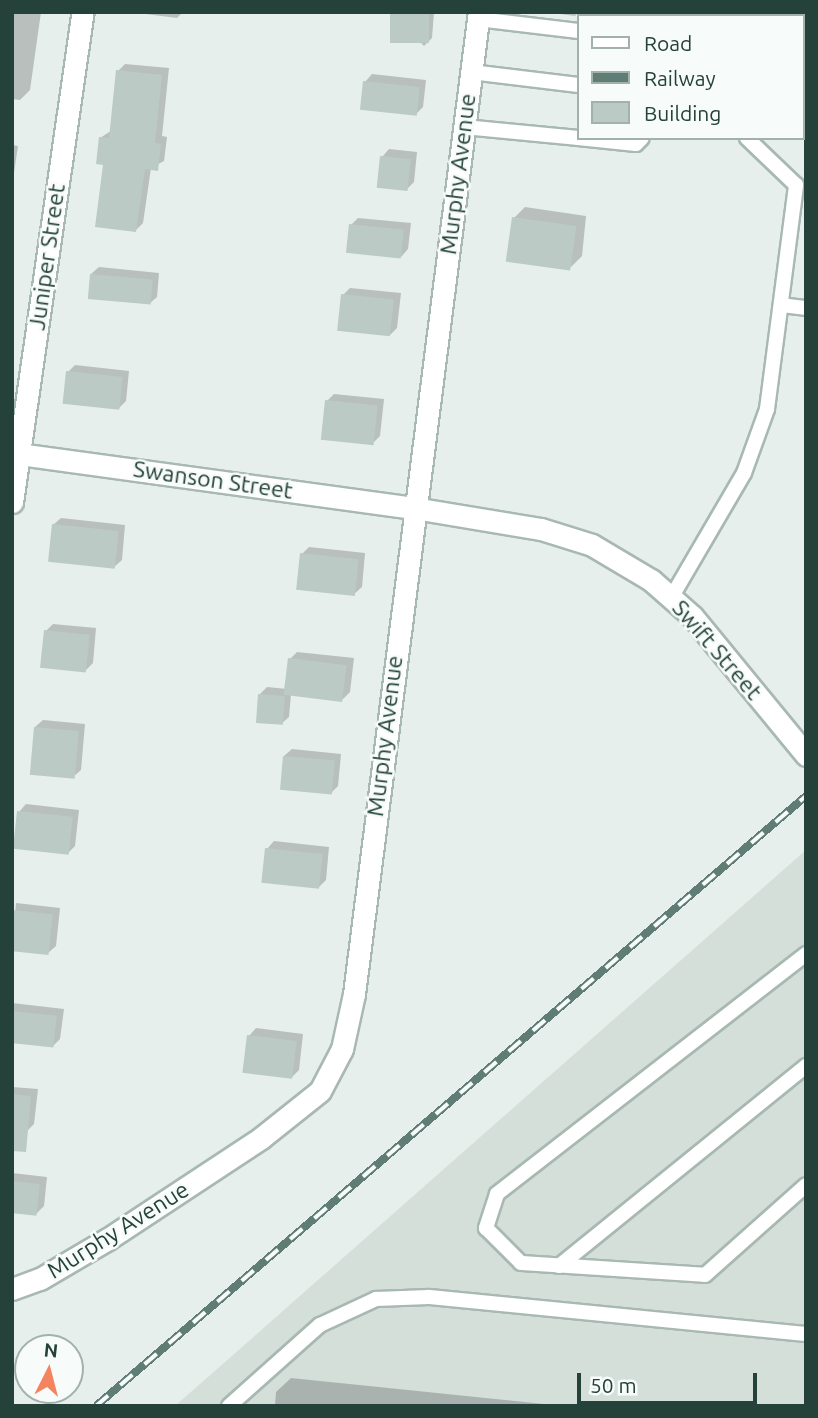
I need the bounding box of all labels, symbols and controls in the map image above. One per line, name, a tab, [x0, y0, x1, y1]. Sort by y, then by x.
legend	[576, 14, 804, 140]
text: Road	[644, 31, 692, 55]
text: Railway	[644, 66, 716, 90]
street label: Murphy Avenue	[434, 92, 482, 256]
text: Building	[644, 101, 721, 125]
street label: Juniper Street	[23, 182, 71, 332]
street label: Swanson Street	[131, 455, 295, 505]
street label: Swift Street	[666, 595, 768, 705]
street label: Murphy Avenue	[361, 654, 409, 818]
street label: Murphy Avenue	[42, 1175, 194, 1285]
north arrow	[14, 1334, 84, 1404]
text: N	[43, 1338, 59, 1362]
scale bar	[580, 1358, 760, 1402]
text: 50 m	[590, 1373, 637, 1397]

